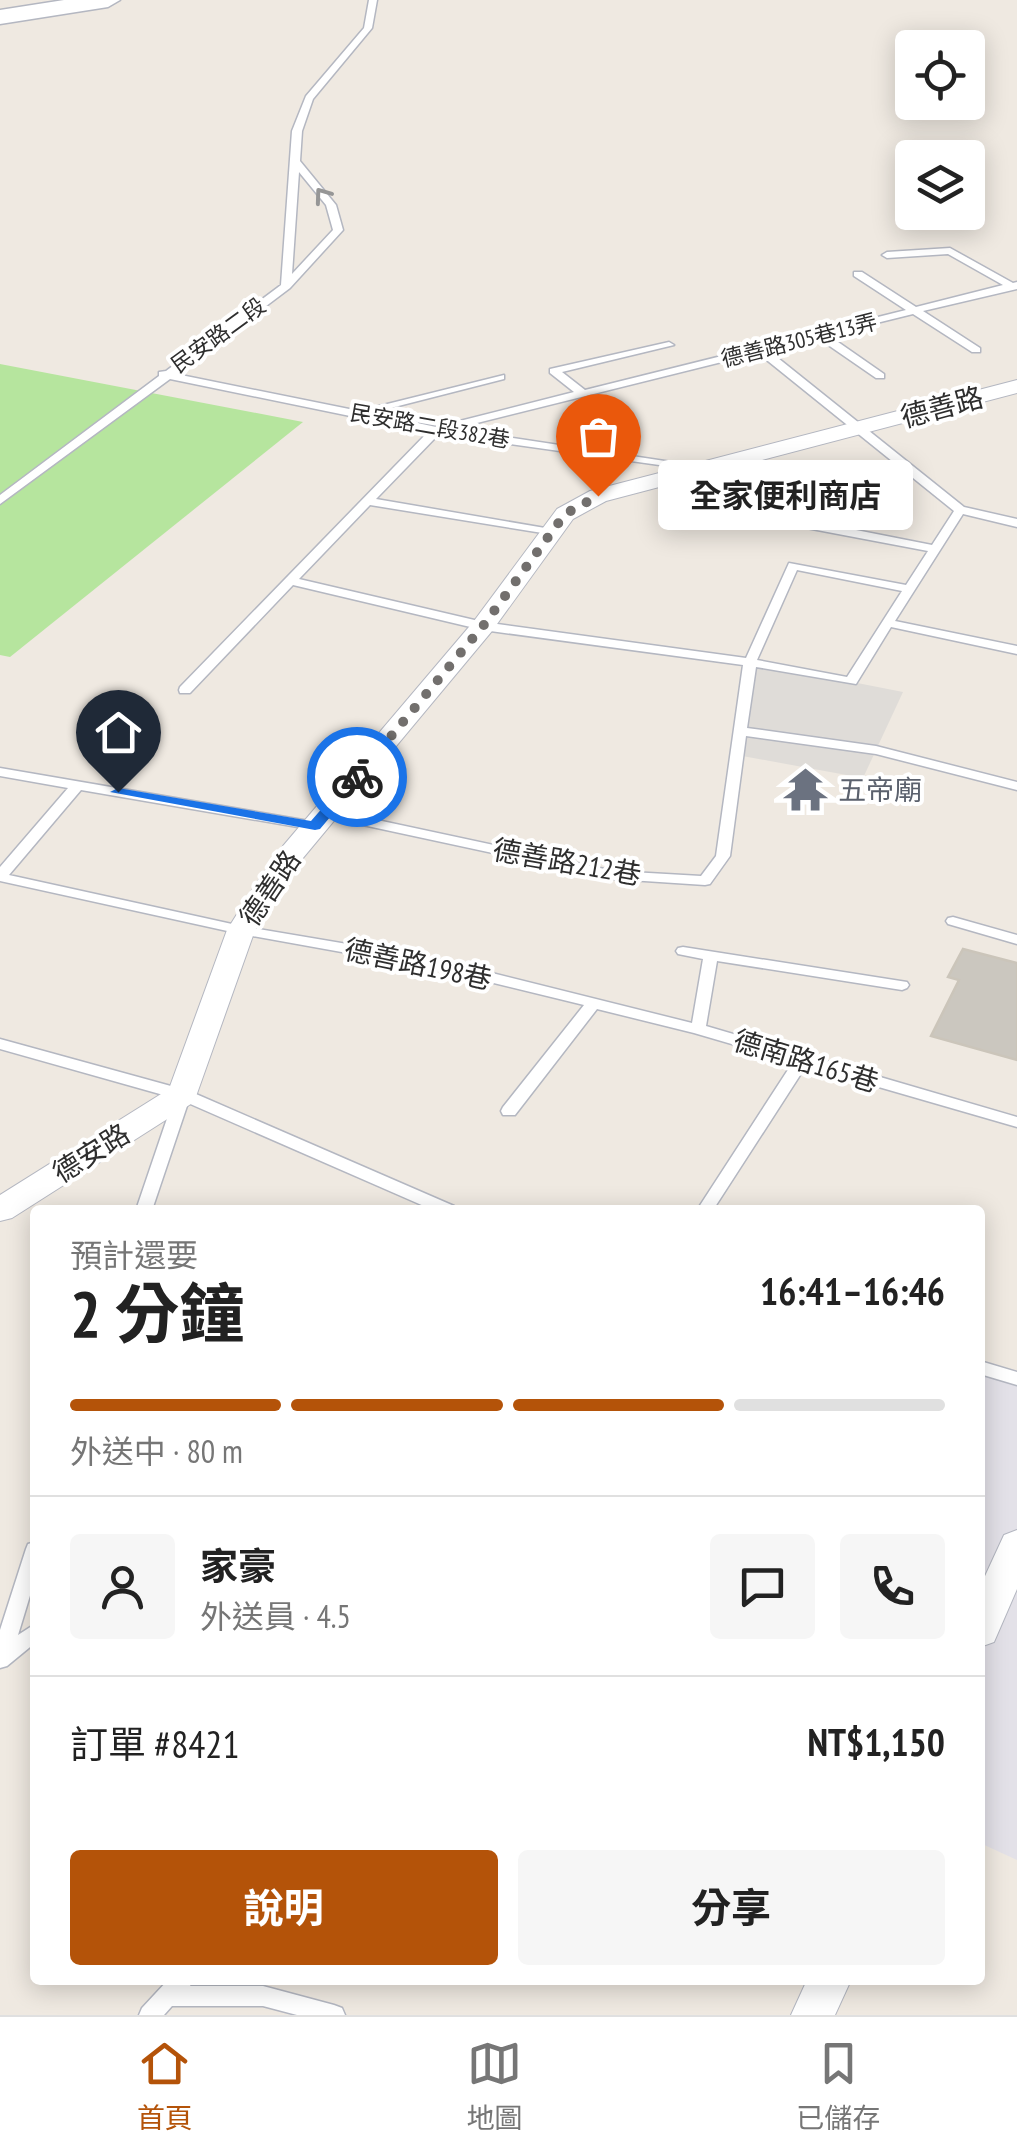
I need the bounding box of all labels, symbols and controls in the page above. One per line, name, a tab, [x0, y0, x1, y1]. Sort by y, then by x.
map controls	[895, 30, 985, 230]
button: locate	[895, 30, 985, 120]
button: layers	[895, 140, 985, 230]
one-way arrow	[316, 188, 334, 206]
street label: 民安路二段	[165, 291, 271, 379]
street label: 德善路305巷13弄	[718, 307, 880, 373]
street label: 德善路	[897, 378, 987, 435]
pin	[556, 394, 641, 497]
street label: 民安路二段382巷	[348, 398, 512, 454]
icon: bag	[571, 409, 626, 464]
callout: 全家便利商店	[658, 461, 913, 531]
text: 全家便利商店	[689, 474, 882, 516]
pin	[76, 690, 161, 793]
icon: home	[91, 705, 146, 760]
courier	[307, 727, 407, 827]
icon: bike	[330, 750, 385, 805]
temple icon: 五帝廟	[781, 766, 829, 814]
place label: 五帝廟	[838, 771, 922, 808]
street label: 德善路212巷	[490, 830, 644, 893]
street label: 德善路	[231, 843, 308, 933]
street label: 德善路198巷	[341, 930, 495, 997]
street label: 德南路165巷	[729, 1021, 883, 1100]
street label: 德安路	[45, 1115, 136, 1191]
text: 預計還要	[70, 1234, 198, 1276]
text: 16:41–16:46	[760, 1266, 945, 1315]
text: 2 分鐘	[70, 1271, 244, 1355]
text: 外送中 · 80 m	[70, 1430, 243, 1472]
button: person	[70, 1534, 175, 1639]
button: chat	[710, 1534, 815, 1639]
button: phone	[840, 1534, 945, 1639]
text: 家豪	[200, 1541, 276, 1590]
text: 外送員 · 4.5	[200, 1595, 351, 1637]
text: NT$1,150	[807, 1717, 945, 1766]
text: 訂單 #8421	[70, 1719, 240, 1768]
button: 說明	[70, 1850, 498, 1965]
button: 分享	[518, 1850, 945, 1965]
tab: 首頁	[137, 2036, 193, 2136]
tab: 地圖	[466, 2036, 522, 2136]
tab: 已儲存	[796, 2036, 880, 2136]

